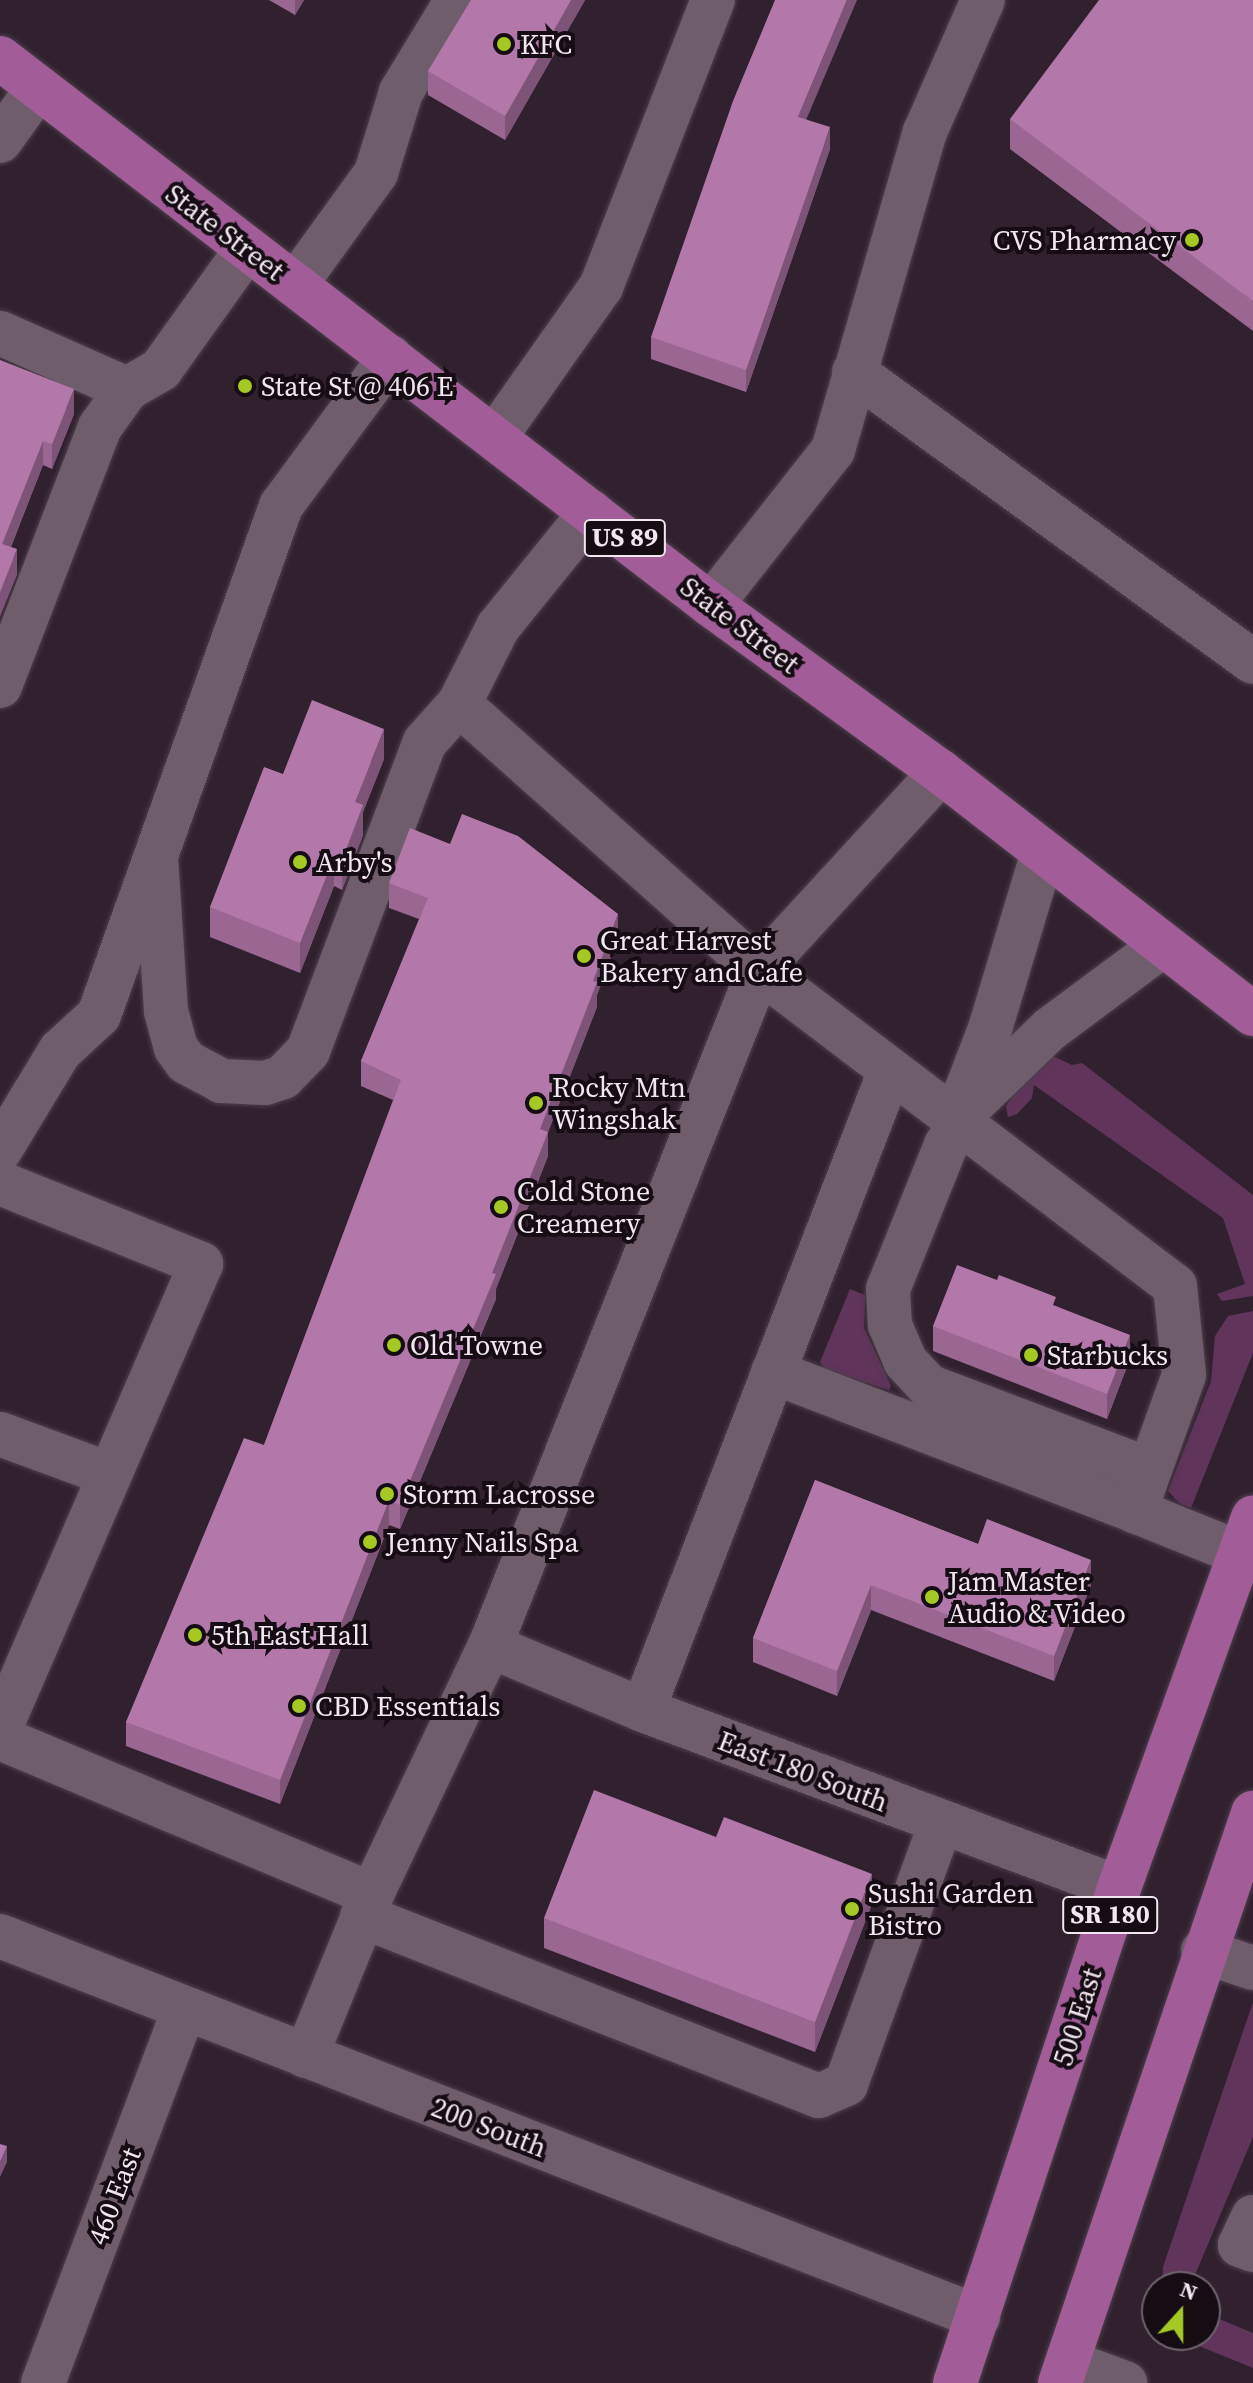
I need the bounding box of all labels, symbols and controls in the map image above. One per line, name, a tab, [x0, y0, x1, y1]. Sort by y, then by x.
place label: KFC	[520, 27, 572, 61]
marker: KFC	[495, 35, 513, 53]
street label: State Street	[159, 177, 291, 287]
place label: CVS Pharmacy	[993, 223, 1176, 257]
marker: CVS Pharmacy	[1183, 231, 1201, 249]
place label: State St @ 406 E	[261, 369, 453, 403]
marker: State St @ 406 E	[236, 377, 254, 395]
road number: US 89	[583, 516, 667, 560]
street label: State Street	[674, 570, 806, 680]
place label: Arby's	[316, 845, 393, 879]
marker: Arby's	[291, 853, 309, 871]
place label: Great Harvest Bakery and Cafe	[600, 923, 803, 989]
marker: Great Harvest Bakery and Cafe	[575, 947, 593, 965]
place label: Rocky Mtn Wingshak	[552, 1070, 686, 1136]
marker: Rocky Mtn Wingshak	[527, 1094, 545, 1112]
place label: Cold Stone Creamery	[517, 1174, 650, 1240]
marker: Cold Stone Creamery	[492, 1198, 510, 1216]
place label: Old Towne	[410, 1328, 544, 1362]
marker: Old Towne	[385, 1336, 403, 1354]
place label: Starbucks	[1047, 1338, 1168, 1372]
marker: Starbucks	[1022, 1346, 1040, 1364]
place label: Storm Lacrosse	[403, 1477, 595, 1511]
marker: Storm Lacrosse	[378, 1485, 396, 1503]
place label: Jenny Nails Spa	[386, 1525, 579, 1559]
marker: Jenny Nails Spa	[361, 1533, 379, 1551]
place label: Jam Master Audio & Video	[948, 1564, 1127, 1630]
marker: Jam Master Audio & Video	[923, 1588, 941, 1606]
place label: 5th East Hall	[211, 1618, 369, 1652]
marker: 5th East Hall	[186, 1626, 204, 1644]
place label: CBD Essentials	[315, 1689, 500, 1723]
marker: CBD Essentials	[290, 1697, 308, 1715]
street label: East 180 South	[713, 1723, 893, 1819]
place label: Sushi Garden Bistro	[868, 1876, 1034, 1942]
road number: SR 180	[1062, 1893, 1158, 1937]
marker: Sushi Garden Bistro	[843, 1900, 861, 1918]
street label: 500 East	[1045, 1964, 1109, 2070]
street label: 200 South	[427, 2090, 551, 2164]
street label: 460 East	[80, 2143, 148, 2249]
north arrow	[1141, 2271, 1221, 2351]
text: N	[1176, 2274, 1202, 2307]

